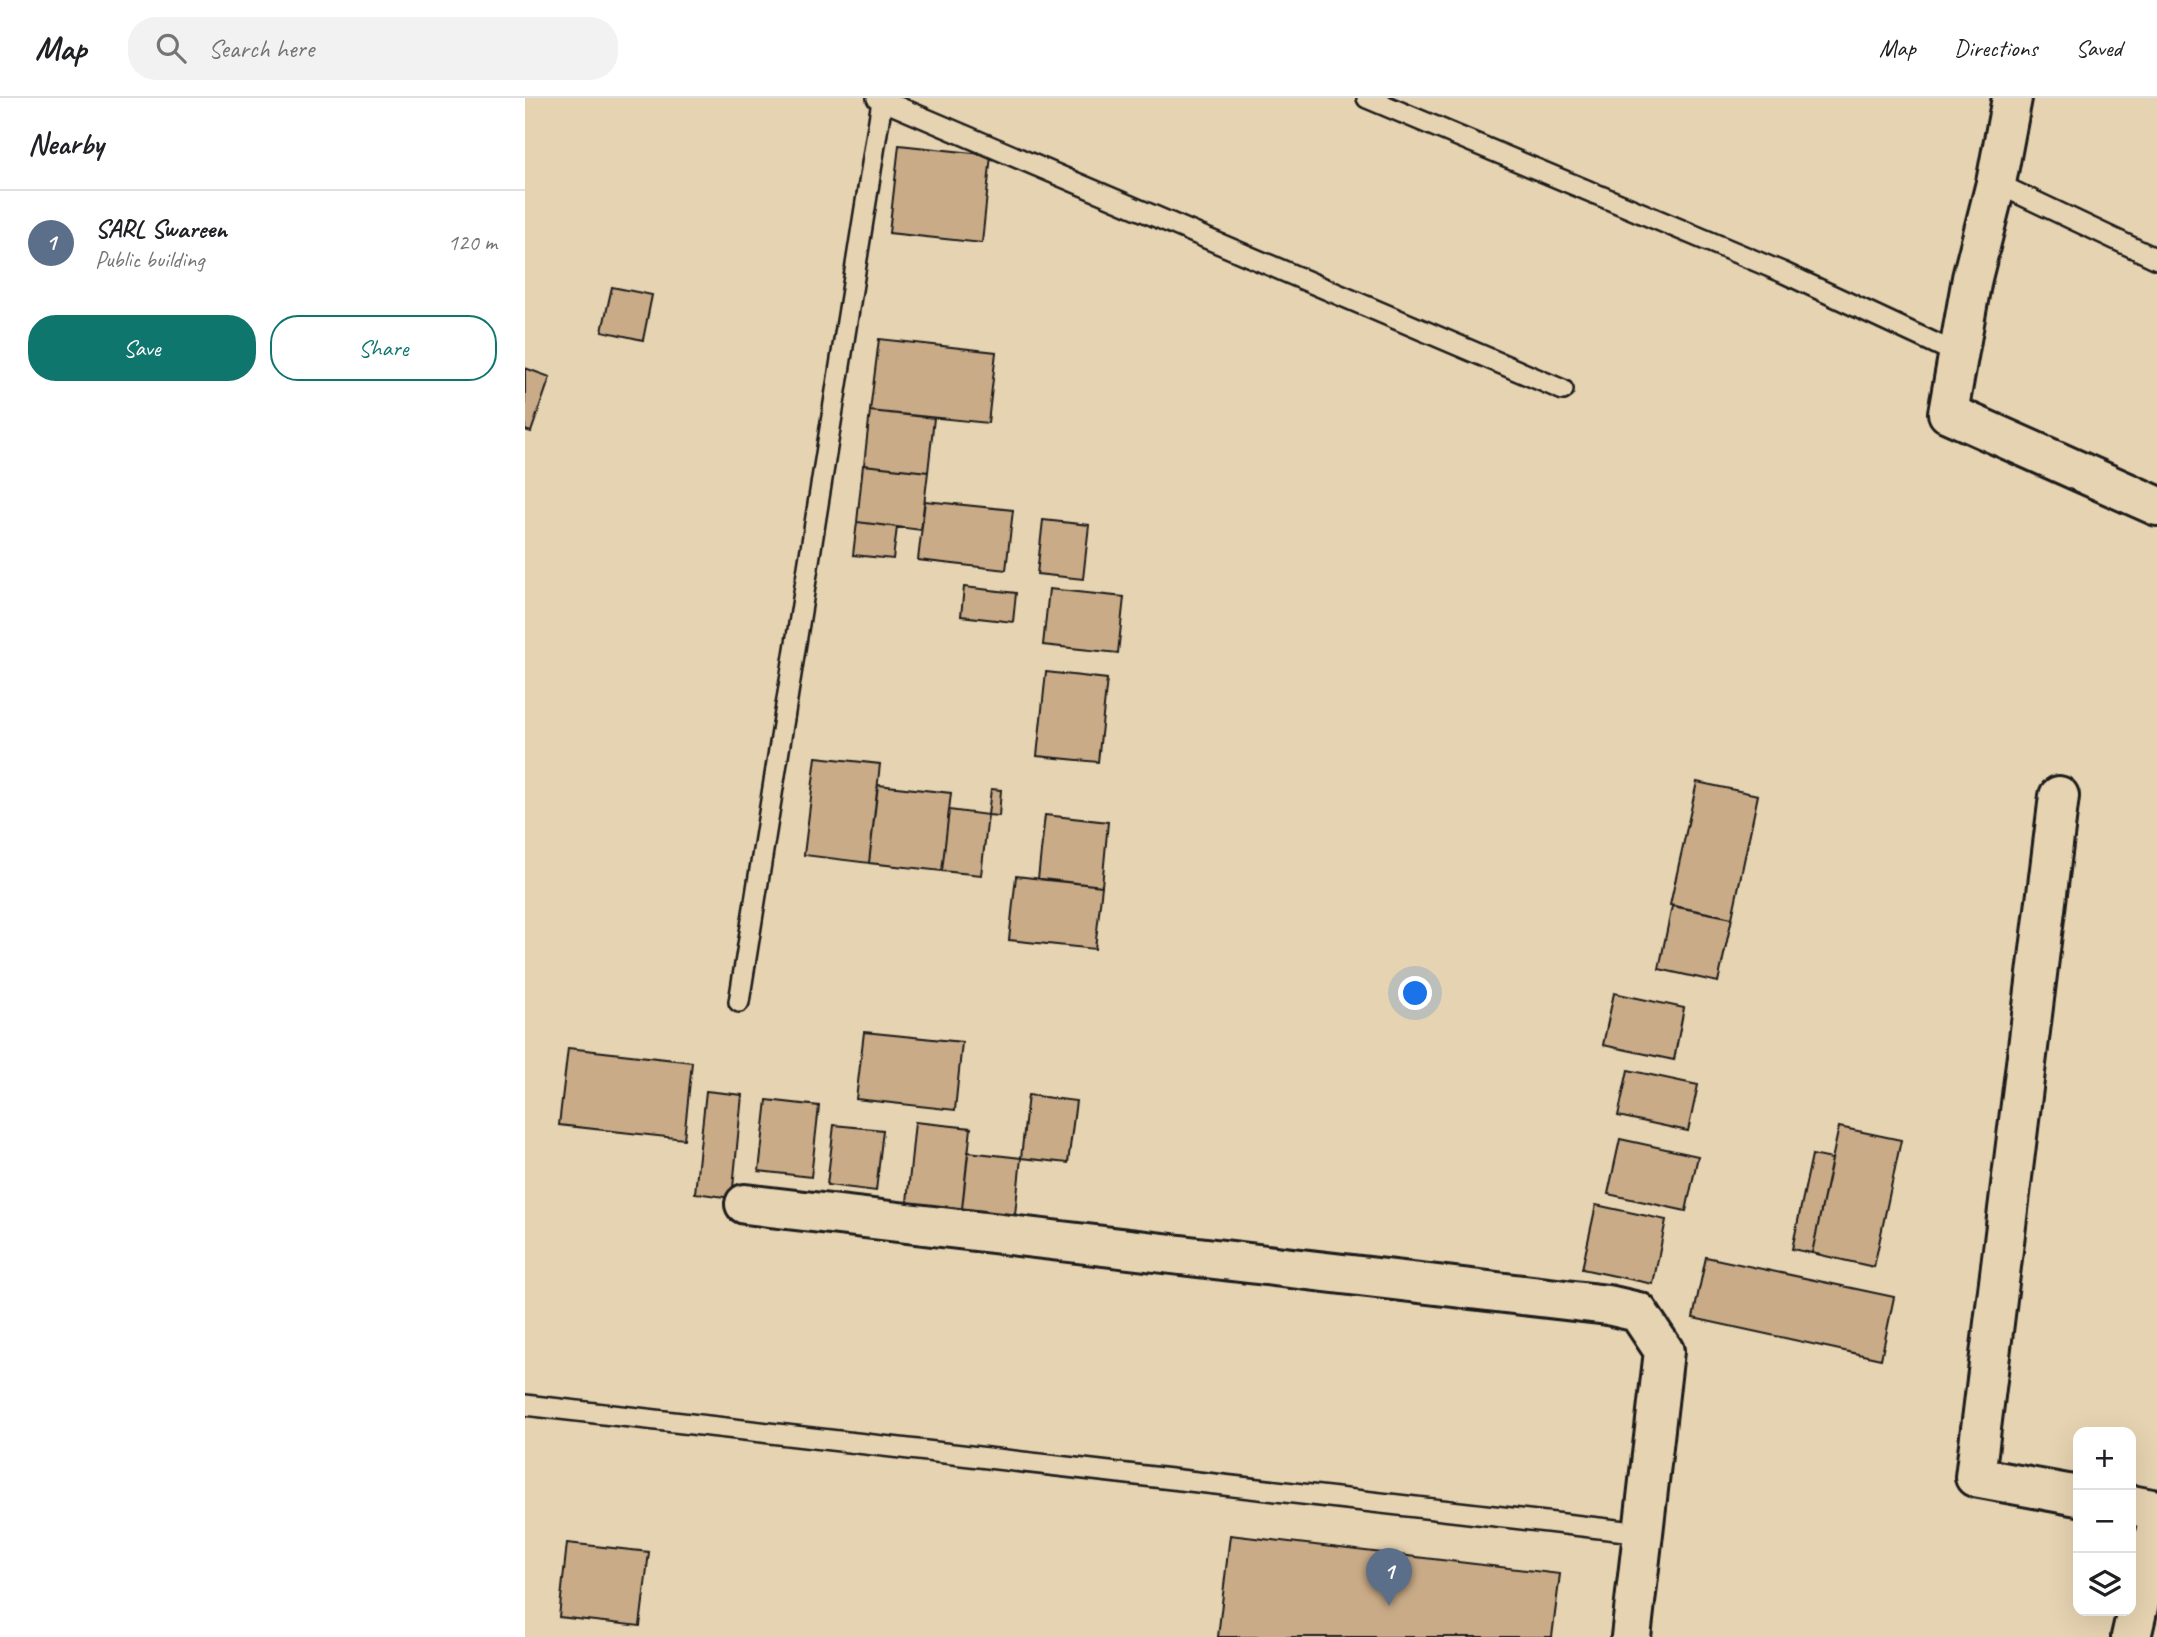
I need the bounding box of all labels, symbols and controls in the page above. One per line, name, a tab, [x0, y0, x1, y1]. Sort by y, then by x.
search box	[128, 17, 618, 80]
text: Map	[35, 27, 86, 69]
icon: search	[152, 29, 190, 67]
text: Search here	[208, 32, 314, 65]
text: Map	[1879, 33, 1916, 63]
text: Directions	[1954, 33, 2037, 63]
text: Saved	[2075, 33, 2122, 63]
text: Nearby	[28, 125, 104, 163]
text: SARL Swareen	[95, 212, 227, 245]
text: 1	[46, 228, 56, 257]
text: 120 m	[448, 228, 497, 257]
text: Public building	[95, 245, 204, 274]
button: Save	[28, 315, 256, 381]
button: Share	[270, 315, 497, 381]
your location	[1398, 976, 1432, 1010]
map controls	[2073, 1427, 2136, 1616]
button: +	[2073, 1427, 2136, 1490]
button: −	[2073, 1490, 2136, 1553]
pin: 1	[1366, 1548, 1412, 1606]
button: layers	[2073, 1553, 2136, 1616]

